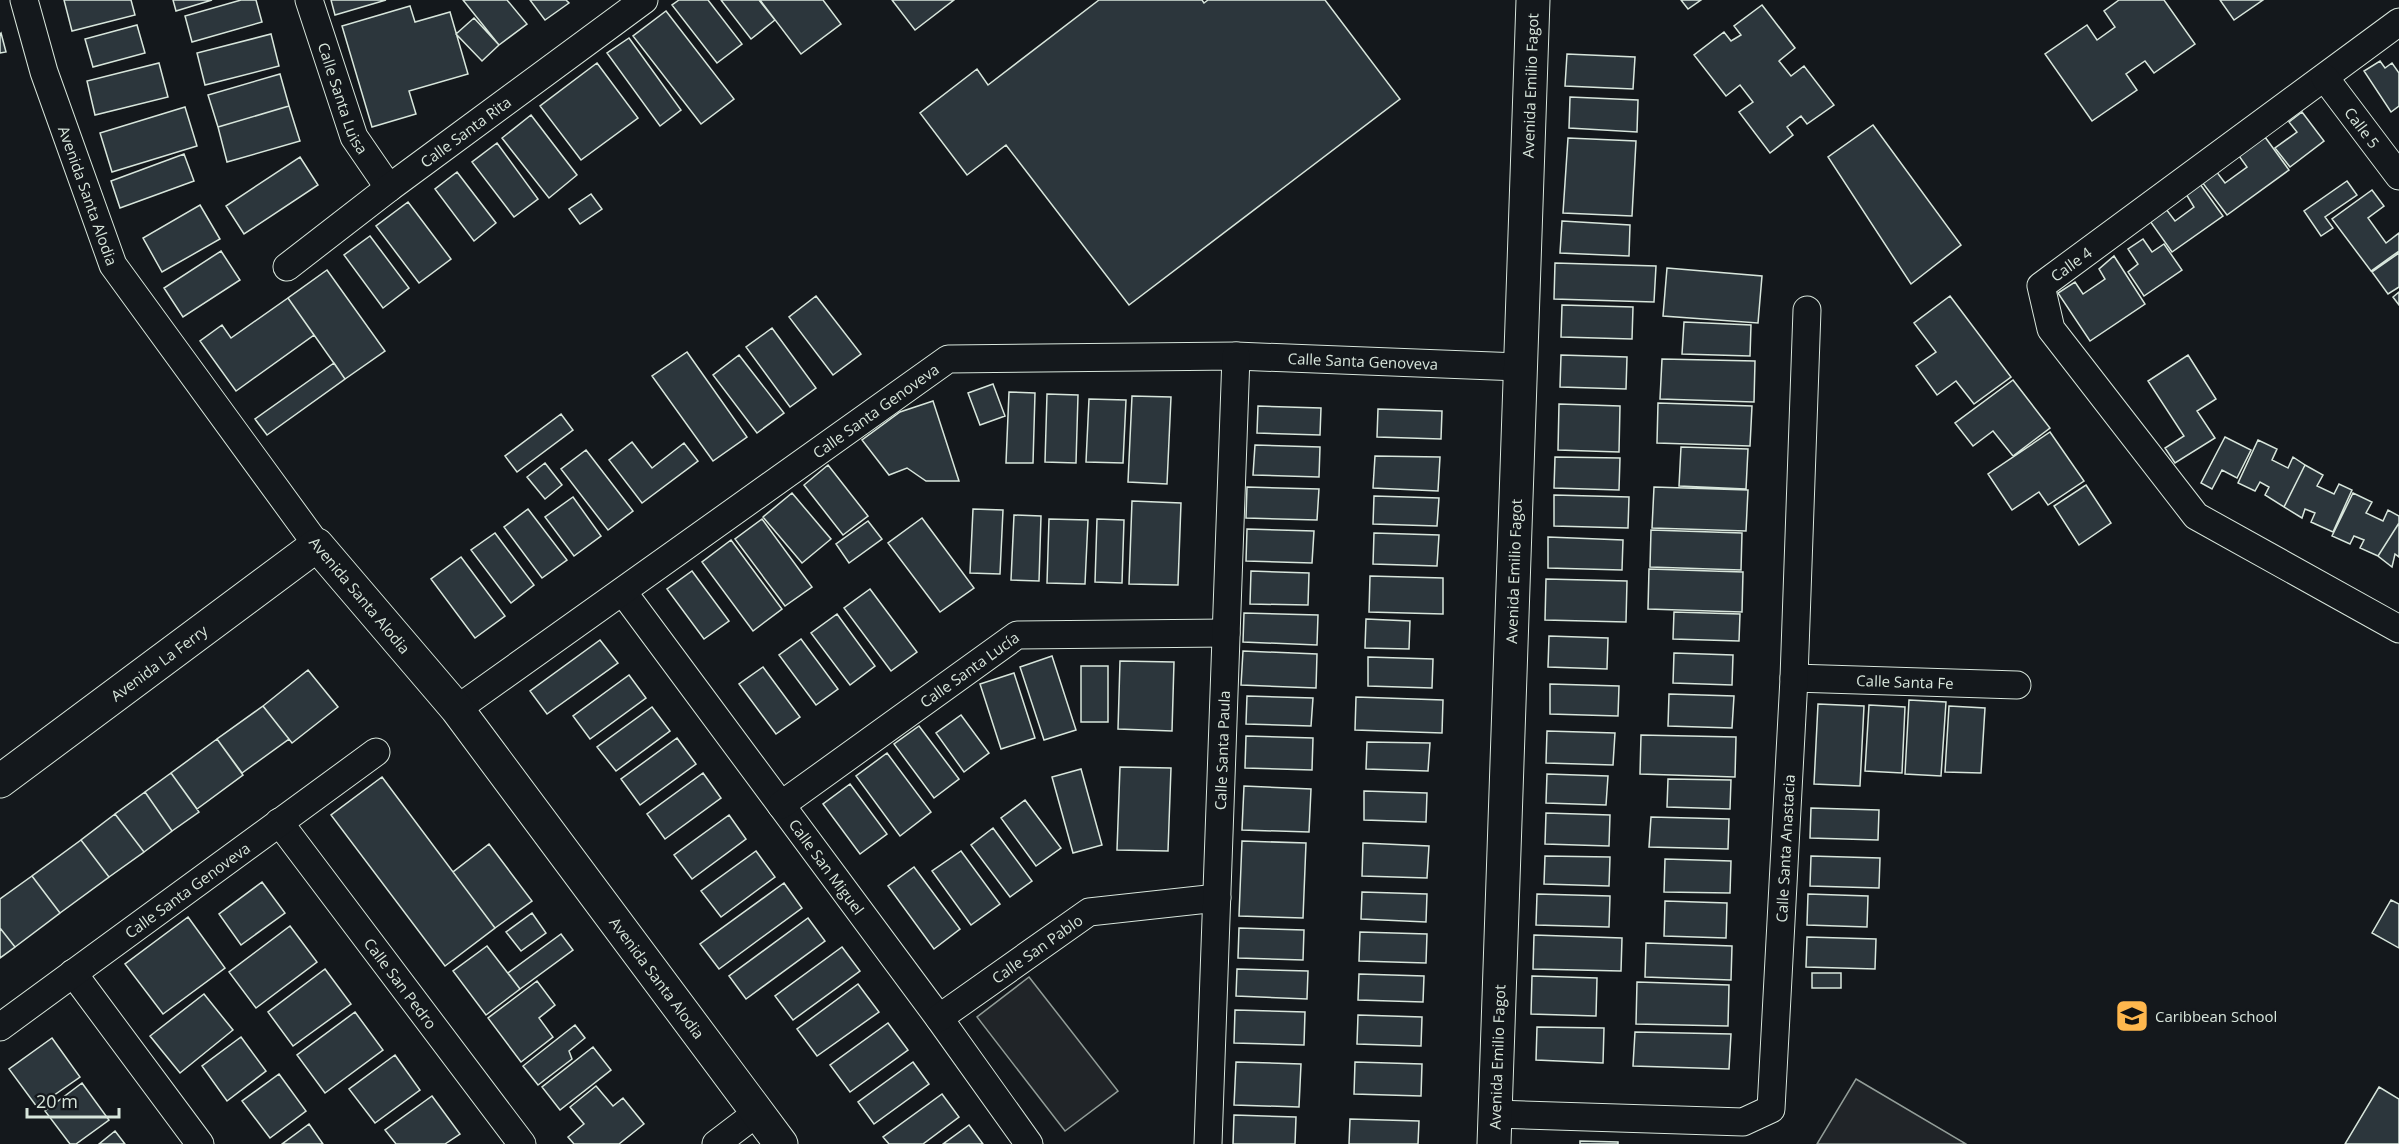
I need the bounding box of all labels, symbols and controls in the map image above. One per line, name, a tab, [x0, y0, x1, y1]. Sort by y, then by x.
street label: Avenida Emilio Fagot	[1518, 13, 1543, 158]
street label: Calle Santa Luisa	[314, 40, 373, 158]
street label: Calle Santa Rita	[416, 92, 515, 172]
street label: Calle 5	[2340, 103, 2384, 152]
street label: Avenida Santa Alodia	[54, 123, 122, 268]
street label: Calle 4	[2046, 242, 2096, 286]
street label: Calle Santa Genoveva	[1287, 348, 1438, 374]
street label: Calle Santa Genoveva	[808, 359, 943, 462]
street label: Avenida Emilio Fagot	[1501, 498, 1526, 644]
street label: Avenida Santa Alodia	[305, 532, 415, 658]
street label: Avenida La Ferry	[106, 620, 212, 705]
street label: Calle Santa Lucía	[916, 627, 1023, 712]
street label: Calle Santa Fe	[1856, 670, 1954, 693]
street label: Calle Santa Paula	[1210, 690, 1234, 810]
street label: Calle Santa Anastacia	[1771, 774, 1799, 923]
street label: Calle San Miguel	[785, 815, 869, 919]
street label: Calle Santa Genoveva	[121, 838, 254, 943]
street label: Calle San Pablo	[988, 910, 1086, 988]
street label: Avenida Santa Alodia	[605, 913, 709, 1043]
street label: Calle San Pedro	[360, 934, 442, 1033]
street label: Avenida Emilio Fagot	[1484, 984, 1509, 1130]
school or university icon: Caribbean School	[2114, 998, 2150, 1034]
place label: Caribbean School	[2155, 1006, 2277, 1026]
scale bar	[27, 1081, 118, 1119]
text: 20 m	[36, 1089, 78, 1113]

